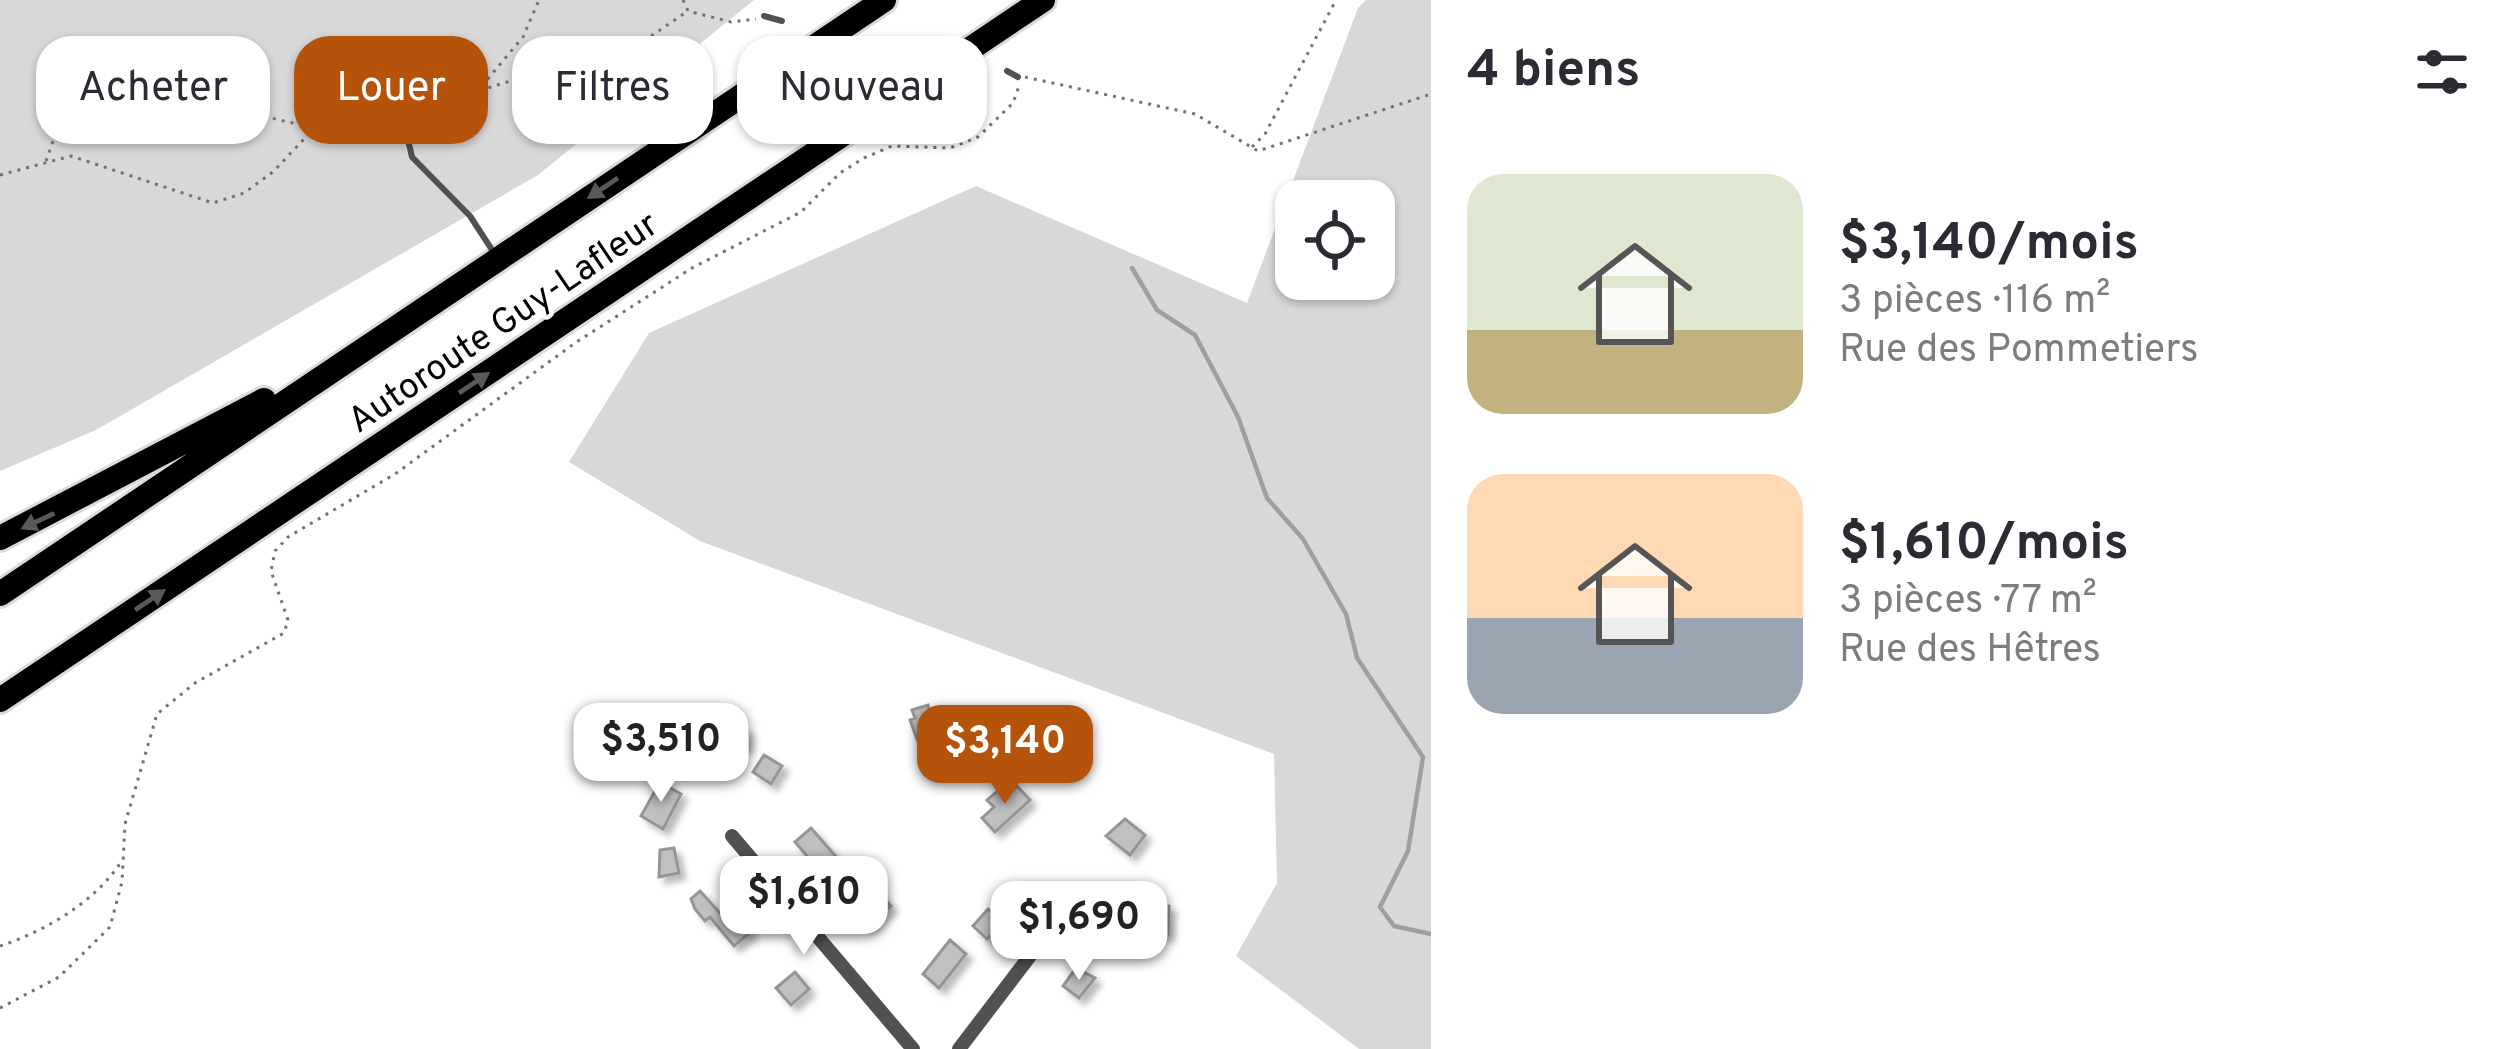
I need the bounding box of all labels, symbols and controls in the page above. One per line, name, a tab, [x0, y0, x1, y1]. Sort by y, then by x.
chip: Acheter	[36, 36, 270, 144]
chip: Louer	[294, 36, 488, 144]
chip: Filtres	[512, 36, 713, 144]
chip: Nouveau	[737, 36, 987, 144]
icon: filters	[2409, 39, 2475, 105]
text: 4 biens	[1467, 40, 1640, 105]
one-way arrow	[587, 177, 620, 199]
map controls	[1275, 180, 1395, 300]
button: locate	[1275, 180, 1395, 300]
street label: Autoroute Guy-Lafleur	[340, 203, 668, 445]
text: $3,140/mois	[1839, 213, 2139, 278]
icon: home	[1563, 222, 1707, 366]
text: 3 pièces · 116 m²	[1839, 278, 2110, 327]
text: Rue des Pommetiers	[1839, 327, 2199, 376]
one-way arrow	[457, 372, 490, 394]
one-way arrow	[20, 512, 55, 532]
text: $1,610/mois	[1839, 513, 2129, 578]
icon: home	[1563, 522, 1707, 666]
text: 3 pièces · 77 m²	[1839, 578, 2097, 627]
one-way arrow	[134, 590, 166, 613]
text: Rue des Hêtres	[1839, 627, 2101, 676]
pin: $3,510	[563, 703, 759, 805]
pin: $3,140	[907, 705, 1103, 807]
text: $3,510	[601, 717, 721, 766]
text: $3,140	[944, 719, 1066, 768]
pin: $1,610	[706, 856, 902, 958]
text: $1,610	[747, 870, 861, 919]
pin: $1,690	[981, 881, 1177, 983]
text: $1,690	[1017, 895, 1141, 944]

